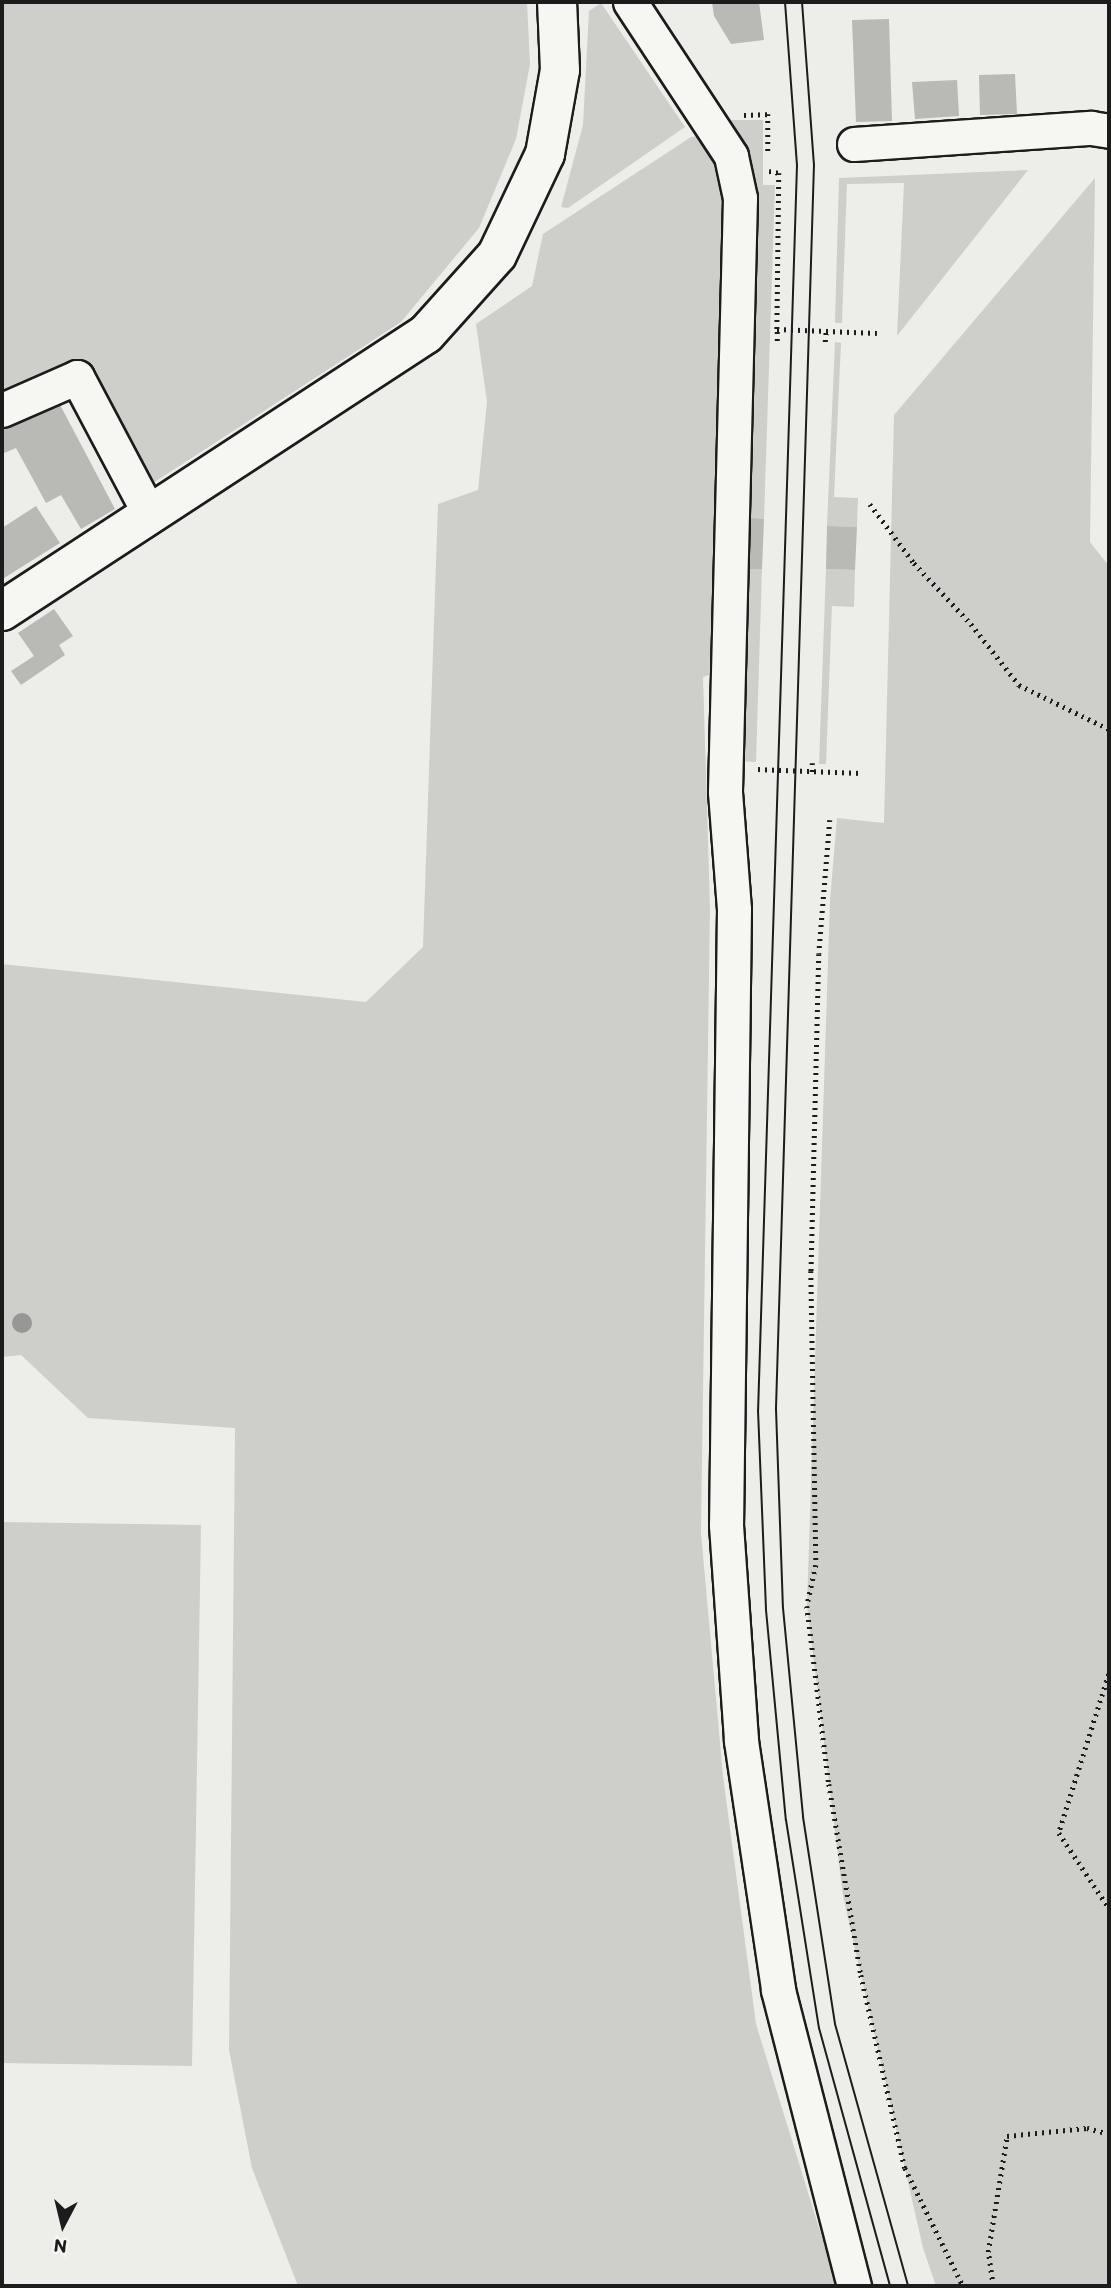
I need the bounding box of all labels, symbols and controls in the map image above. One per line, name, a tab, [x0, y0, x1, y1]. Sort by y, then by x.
north arrow	[28, 2190, 98, 2260]
text: N	[53, 2234, 68, 2259]

